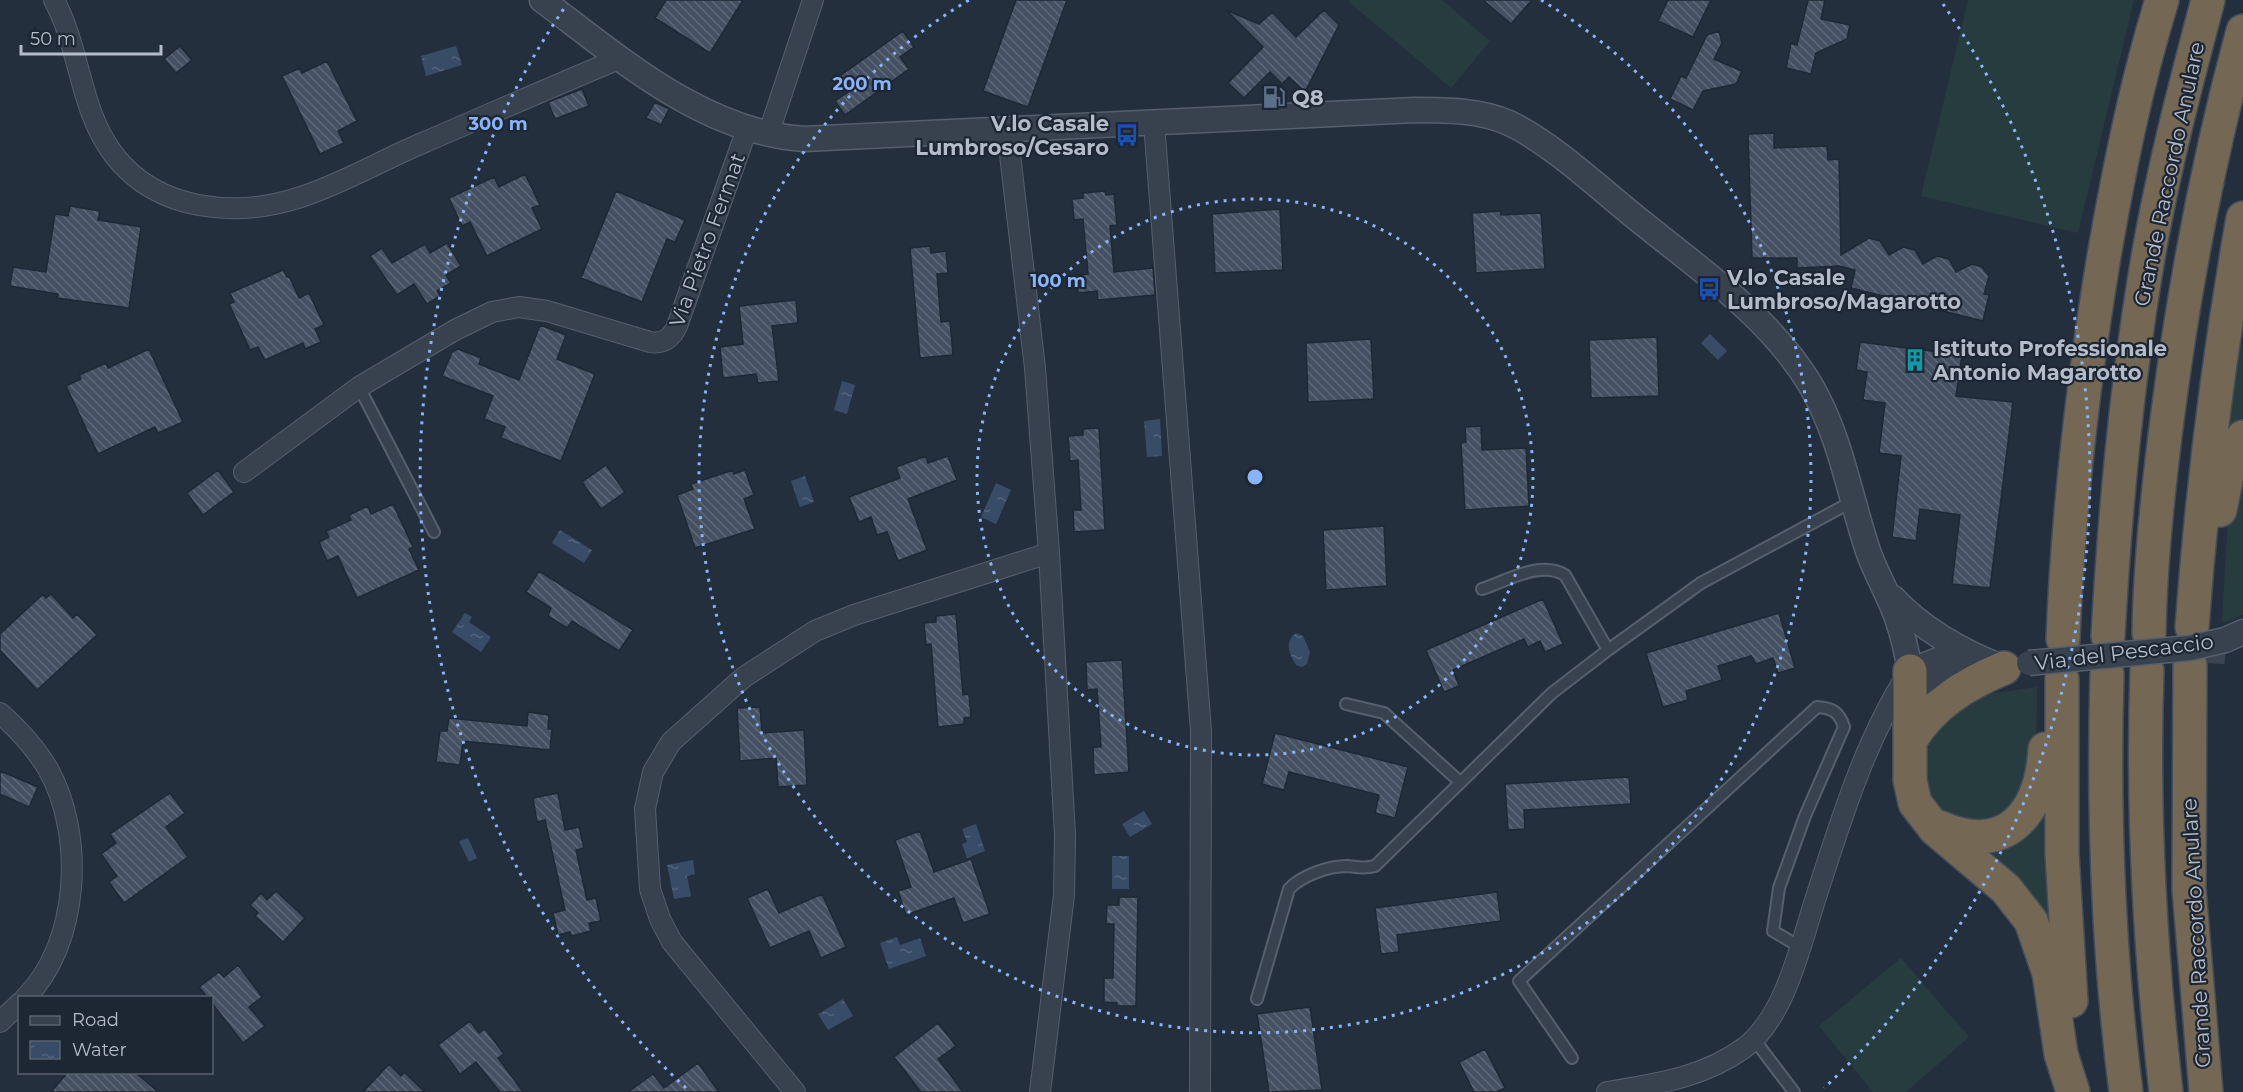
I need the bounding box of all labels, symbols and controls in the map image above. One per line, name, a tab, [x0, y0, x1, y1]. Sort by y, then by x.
scale bar	[21, 18, 160, 56]
text: 50 m	[30, 28, 76, 50]
street label: Grande Raccordo Anulare	[2129, 39, 2209, 309]
text: 200 m	[832, 73, 892, 95]
fuel station icon: Q8	[1261, 84, 1287, 110]
place label: Q8	[1292, 85, 1324, 110]
place label: V.lo Casale Lumbroso/Cesaro	[915, 111, 1109, 160]
text: 300 m	[467, 113, 528, 135]
bus stop icon: V.lo Casale Lumbroso/Cesaro	[1114, 122, 1140, 148]
street label: Via Pietro Fermat	[664, 149, 750, 331]
place label: V.lo Casale Lumbroso/Magarotto	[1726, 265, 1961, 314]
text: 100 m	[1030, 270, 1086, 292]
bus stop icon: V.lo Casale Lumbroso/Magarotto	[1696, 276, 1722, 302]
place label: Istituto Professionale Antonio Magarotto	[1932, 336, 2167, 385]
building icon: Istituto Professionale Antonio Magarotto	[1902, 347, 1928, 373]
centre of rings	[1245, 467, 1265, 487]
street label: Via del Pescaccio	[2033, 629, 2215, 675]
street label: Grande Raccordo Anulare	[2176, 798, 2216, 1068]
legend	[18, 996, 213, 1074]
text: Road	[72, 1009, 119, 1031]
text: Water	[72, 1039, 127, 1061]

